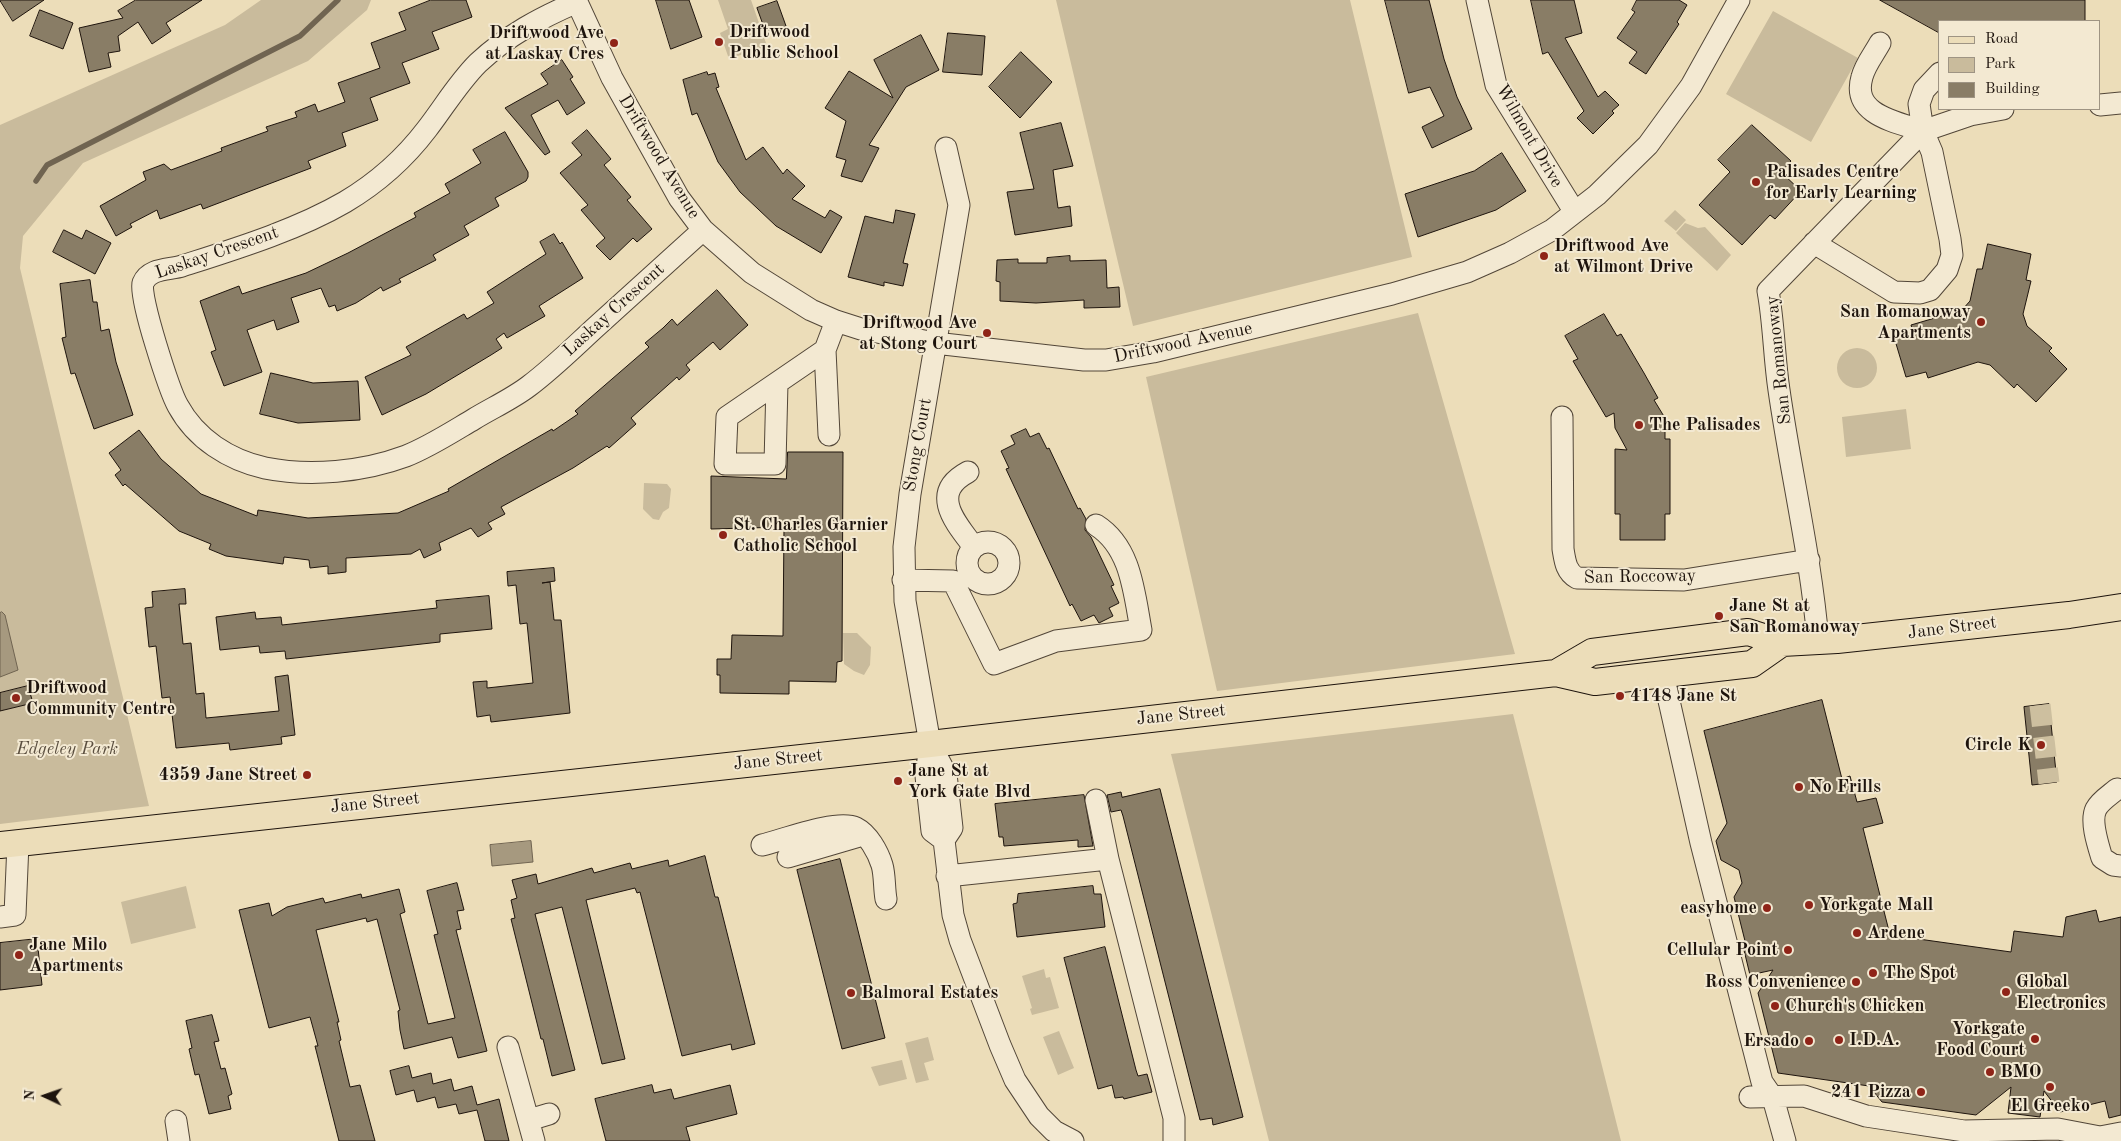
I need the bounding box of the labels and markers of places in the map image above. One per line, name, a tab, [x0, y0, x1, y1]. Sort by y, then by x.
place label: Driftwood Public School	[729, 21, 839, 64]
place label: Driftwood Ave at Laskay Cres	[485, 22, 604, 64]
marker: Driftwood Public School	[713, 36, 725, 48]
marker: Driftwood Ave at Laskay Cres	[608, 37, 620, 49]
place label: Palisades Centre for Early Learning	[1766, 161, 1916, 203]
marker: Palisades Centre for Early Learning	[1750, 176, 1762, 188]
place label: Driftwood Ave at Wilmont Drive	[1554, 235, 1693, 278]
marker: Driftwood Ave at Wilmont Drive	[1538, 250, 1550, 262]
place label: San Romanoway Apartments	[1840, 301, 1971, 344]
place label: Driftwood Ave at Stong Court	[859, 312, 977, 354]
marker: San Romanoway Apartments	[1975, 316, 1987, 328]
marker: Driftwood Ave at Stong Court	[981, 327, 993, 339]
place label: The Palisades	[1649, 414, 1760, 436]
marker: The Palisades	[1633, 419, 1645, 431]
place label: St. Charles Garnier Catholic School	[733, 514, 888, 556]
marker: St. Charles Garnier Catholic School	[717, 529, 729, 541]
place label: Jane St at San Romanoway	[1729, 595, 1860, 638]
marker: Jane St at San Romanoway	[1713, 610, 1725, 622]
place label: Driftwood Community Centre	[26, 677, 175, 720]
place label: 4148 Jane St	[1630, 685, 1737, 707]
marker: 4148 Jane St	[1614, 690, 1626, 702]
marker: Driftwood Community Centre	[10, 692, 22, 704]
place label: Circle K	[1965, 734, 2031, 756]
marker: Circle K	[2035, 739, 2047, 751]
place label: Jane St at York Gate Blvd	[908, 760, 1031, 802]
place label: 4359 Jane Street	[159, 764, 297, 786]
marker: 4359 Jane Street	[301, 769, 313, 781]
marker: Jane St at York Gate Blvd	[892, 775, 904, 787]
place label: No Frills	[1809, 776, 1881, 798]
marker: No Frills	[1793, 781, 1805, 793]
place label: Yorkgate Mall	[1819, 894, 1933, 916]
place label: easyhome	[1680, 897, 1757, 919]
marker: Yorkgate Mall	[1803, 899, 1815, 911]
marker: easyhome	[1761, 902, 1773, 914]
place label: Ardene	[1867, 922, 1925, 944]
marker: Ardene	[1851, 927, 1863, 939]
place label: Jane Milo Apartments	[29, 934, 123, 976]
place label: Cellular Point	[1666, 939, 1778, 961]
marker: Cellular Point	[1782, 944, 1794, 956]
marker: Jane Milo Apartments	[13, 949, 25, 961]
place label: The Spot	[1883, 962, 1956, 984]
marker: The Spot	[1867, 967, 1879, 979]
place label: Ross Convenience	[1705, 971, 1846, 993]
place label: Global Electronics	[2016, 971, 2106, 1014]
marker: Ross Convenience	[1850, 976, 1862, 988]
place label: Balmoral Estates	[861, 982, 998, 1004]
marker: Global Electronics	[2000, 986, 2012, 998]
marker: Balmoral Estates	[845, 987, 857, 999]
place label: Church's Chicken	[1785, 995, 1925, 1017]
marker: Church's Chicken	[1769, 1000, 1781, 1012]
place label: Yorkgate Food Court	[1936, 1018, 2025, 1060]
place label: I.D.A.	[1849, 1029, 1900, 1051]
place label: Ersado	[1743, 1030, 1799, 1052]
marker: Yorkgate Food Court	[2029, 1033, 2041, 1045]
marker: I.D.A.	[1833, 1034, 1845, 1046]
marker: Ersado	[1803, 1035, 1815, 1047]
place label: BMO	[2000, 1061, 2042, 1083]
marker: BMO	[1984, 1066, 1996, 1078]
place label: 241 Pizza	[1831, 1081, 1911, 1103]
marker: El Greeko	[2044, 1081, 2056, 1093]
marker: 241 Pizza	[1915, 1086, 1927, 1098]
place label: El Greeko	[2010, 1095, 2090, 1117]

